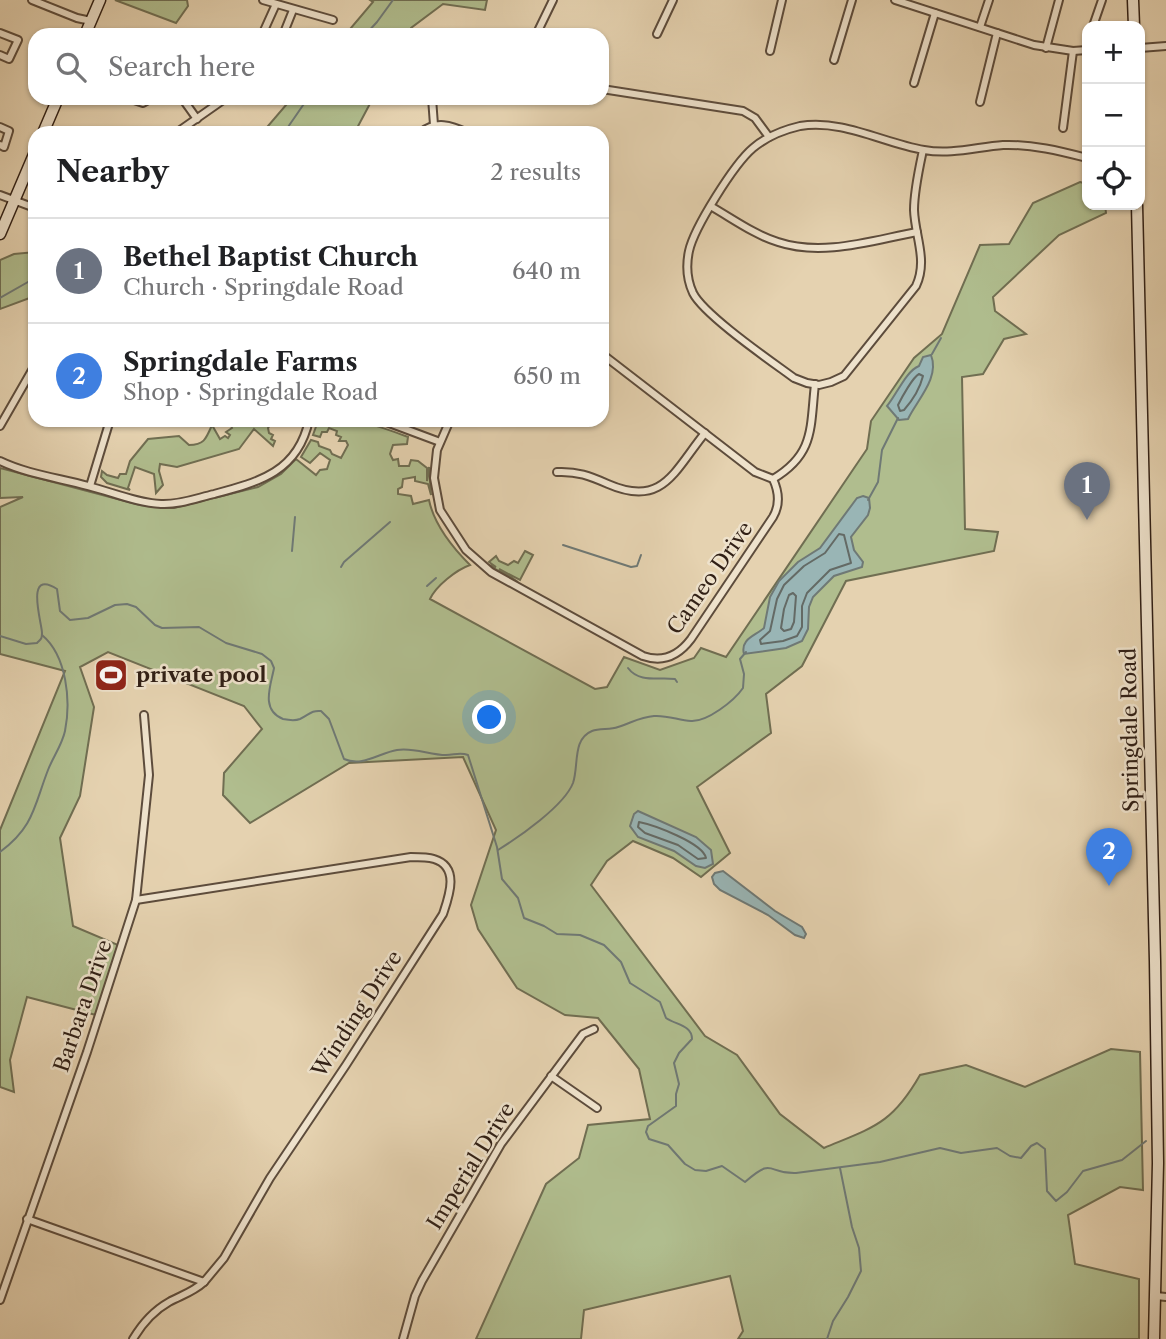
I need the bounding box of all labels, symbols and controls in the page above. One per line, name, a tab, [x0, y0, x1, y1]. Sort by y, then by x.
map controls	[1082, 21, 1145, 210]
button: +	[1082, 21, 1145, 84]
search box	[28, 28, 609, 105]
icon: search	[52, 48, 90, 86]
text: Search here	[108, 51, 255, 83]
button: −	[1082, 84, 1145, 147]
button: locate	[1082, 147, 1145, 210]
text: Nearby	[56, 153, 169, 190]
text: 2 results	[490, 158, 581, 186]
text: Bethel Baptist Church	[123, 241, 418, 273]
text: 1	[74, 257, 84, 285]
text: 640 m	[512, 257, 581, 285]
text: Church · Springdale Road	[123, 273, 404, 301]
text: Springdale Farms	[123, 346, 358, 378]
text: 2	[72, 362, 86, 390]
text: 650 m	[513, 362, 581, 390]
text: Shop · Springdale Road	[123, 378, 378, 406]
pin: 1	[1064, 462, 1110, 520]
street label: Cameo Drive	[662, 517, 758, 639]
street label: Springdale Road	[1116, 647, 1143, 812]
sports icon: private pool	[92, 656, 130, 694]
place label: private pool	[136, 662, 267, 687]
your location	[472, 700, 506, 734]
pin: 2	[1086, 828, 1132, 886]
street label: Barbara Drive	[48, 936, 117, 1075]
street label: Winding Drive	[306, 946, 407, 1083]
street label: Imperial Drive	[422, 1098, 520, 1234]

